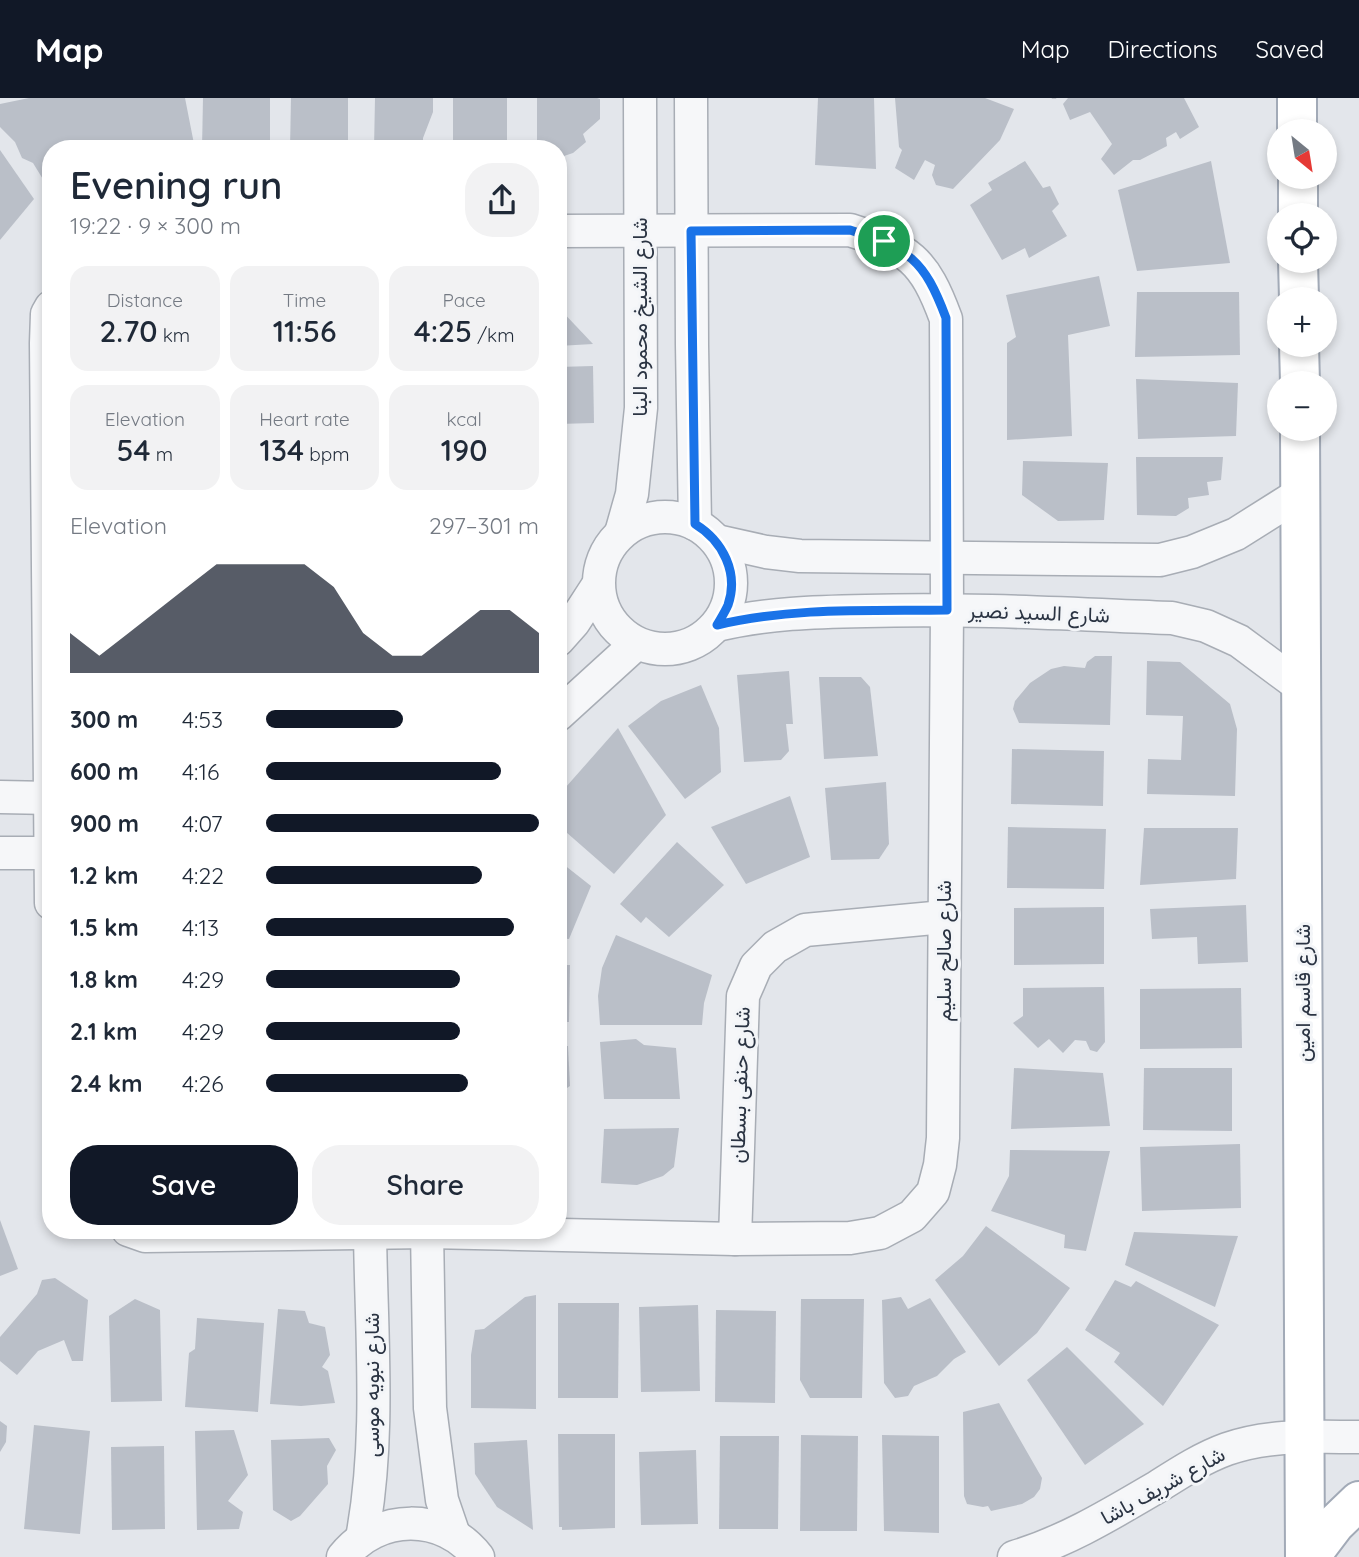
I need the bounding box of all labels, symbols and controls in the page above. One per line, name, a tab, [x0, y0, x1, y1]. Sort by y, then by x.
text: Map	[35, 29, 103, 70]
text: Map	[1021, 34, 1070, 64]
text: Directions	[1108, 34, 1218, 64]
text: Saved	[1256, 34, 1324, 64]
north arrow	[1267, 119, 1337, 189]
map controls	[1267, 119, 1337, 441]
text: Evening run	[70, 161, 283, 209]
button: share	[465, 163, 539, 237]
button: locate	[1267, 203, 1337, 273]
text: 19:22 · 9 × 300 m	[70, 211, 241, 240]
pin	[854, 211, 914, 271]
street label: شارع الشيخ محمود البنا	[626, 217, 654, 417]
icon: arrive	[865, 222, 903, 260]
button: +	[1267, 287, 1337, 357]
text: Distance	[107, 288, 183, 312]
text: Time	[283, 288, 326, 312]
text: Pace	[443, 288, 486, 312]
text: 2.70	[99, 312, 158, 350]
text: 11:56	[273, 312, 336, 350]
text: 4:25	[414, 312, 472, 350]
text: km	[158, 323, 190, 347]
text: /km	[472, 323, 515, 347]
button: −	[1267, 371, 1337, 441]
text: Elevation	[105, 407, 185, 431]
text: Heart rate	[259, 407, 350, 431]
text: kcal	[446, 407, 482, 431]
text: 54	[117, 431, 151, 469]
text: 134	[259, 431, 304, 469]
text: 190	[441, 431, 488, 469]
text: m	[151, 442, 173, 466]
text: bpm	[304, 442, 350, 466]
text: Elevation	[70, 511, 167, 540]
text: 297–301 m	[429, 511, 539, 540]
street label: شارع السيد نصير	[967, 597, 1110, 629]
text: 300 m	[70, 705, 138, 734]
text: 4:53	[182, 705, 223, 734]
text: 600 m	[70, 757, 139, 786]
text: 4:16	[182, 757, 219, 786]
text: 900 m	[70, 809, 139, 838]
text: 4:07	[182, 809, 223, 838]
text: 1.2 km	[70, 861, 139, 890]
text: 4:22	[182, 861, 224, 890]
street label: شارع صالح سليم	[930, 880, 958, 1022]
text: 1.5 km	[70, 913, 139, 942]
text: 4:13	[182, 913, 219, 942]
street label: شارع قاسم امين	[1289, 924, 1317, 1062]
text: 1.8 km	[70, 965, 138, 994]
text: 4:29	[182, 965, 224, 994]
street label: شارع حنفى بسطان	[723, 1006, 757, 1164]
text: 2.1 km	[70, 1017, 137, 1046]
text: 4:29	[182, 1017, 224, 1046]
text: 2.4 km	[70, 1069, 142, 1098]
text: 4:26	[182, 1069, 224, 1098]
button: Save	[70, 1145, 298, 1225]
button: Share	[312, 1145, 539, 1225]
street label: شارع نبويه موسى	[358, 1313, 386, 1457]
street label: شارع شريف باشا	[1096, 1440, 1230, 1532]

